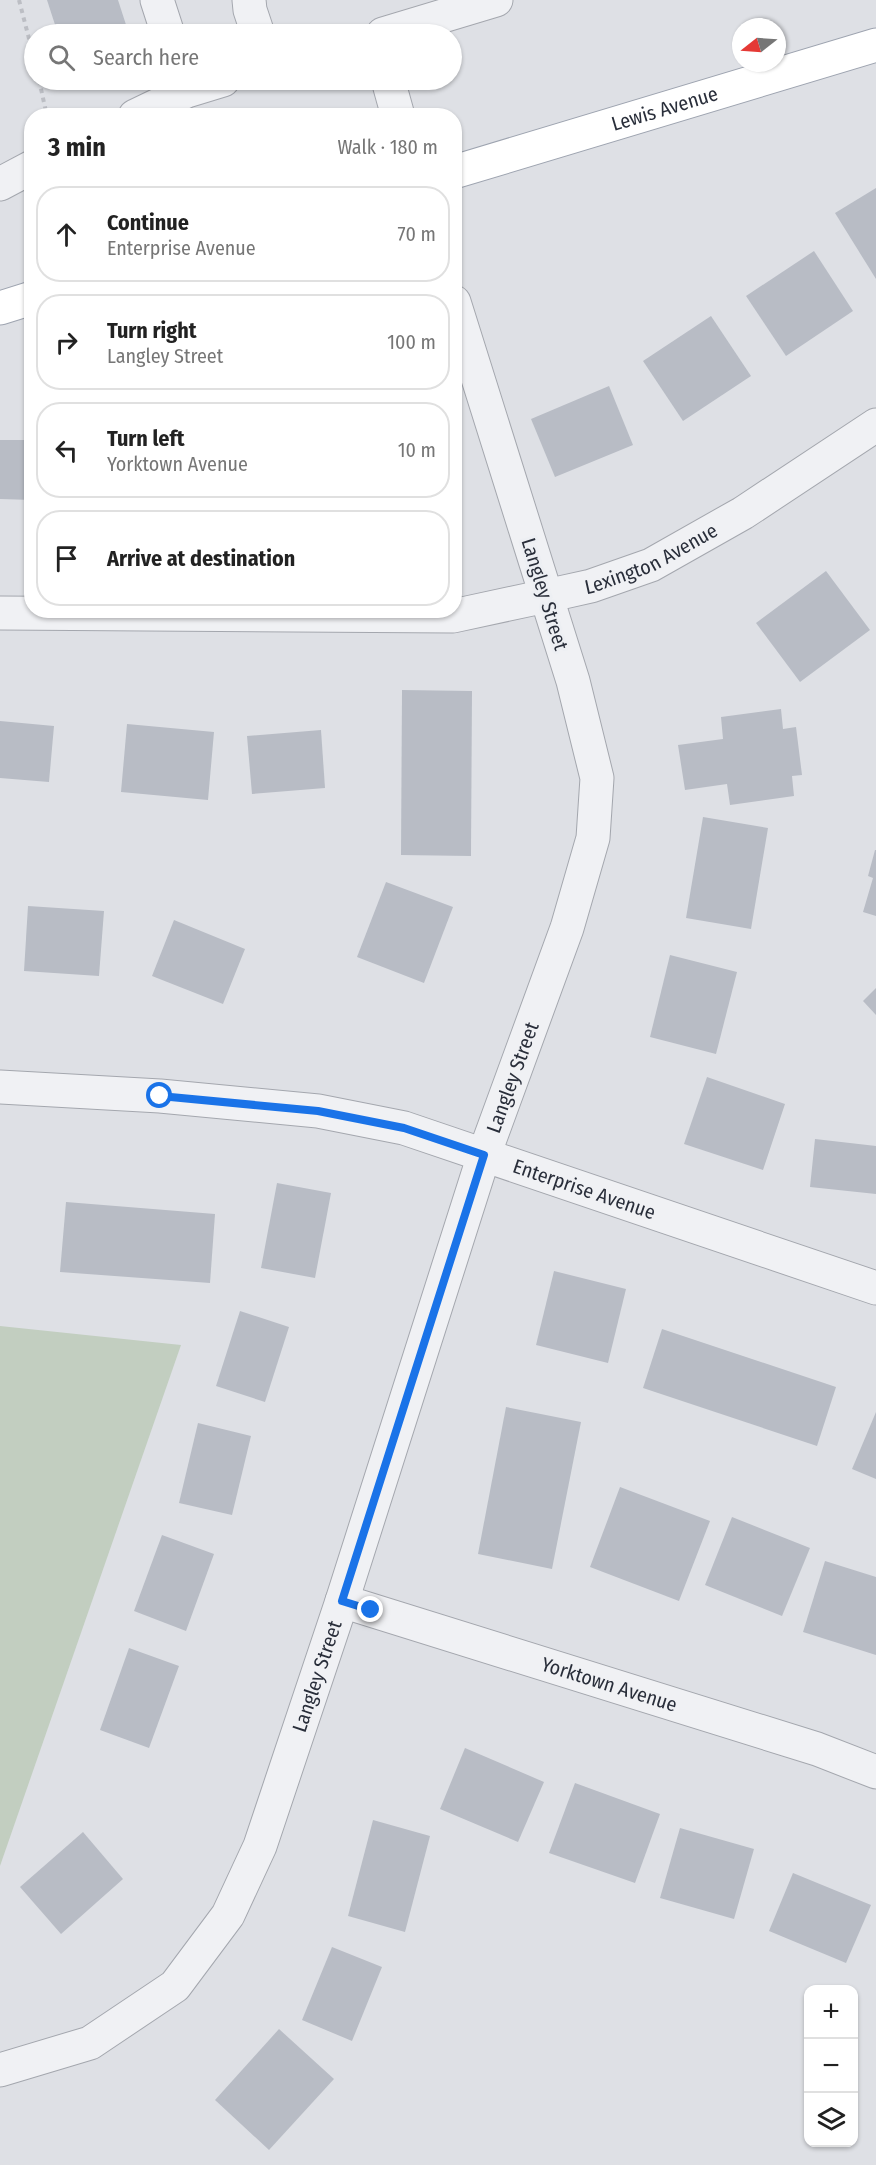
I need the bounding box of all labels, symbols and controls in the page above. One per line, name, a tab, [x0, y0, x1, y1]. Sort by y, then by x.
north arrow	[732, 18, 786, 72]
search box	[24, 24, 462, 90]
icon: search	[45, 41, 78, 74]
text: Search here	[93, 44, 199, 71]
street label: Lewis Avenue	[609, 81, 721, 136]
text: 3 min	[48, 132, 106, 163]
text: Walk · 180 m	[337, 135, 438, 159]
text: Continue	[107, 209, 189, 236]
icon: ahead	[50, 218, 83, 251]
text: 70 m	[398, 222, 436, 246]
text: Enterprise Avenue	[107, 236, 256, 260]
text: Turn right	[107, 317, 196, 344]
icon: right	[50, 326, 83, 359]
text: 100 m	[387, 330, 436, 354]
text: Langley Street	[107, 344, 223, 368]
text: Turn left	[107, 425, 185, 452]
icon: left	[50, 434, 83, 467]
text: 10 m	[398, 438, 436, 462]
text: Yorktown Avenue	[107, 452, 248, 476]
street label: Lexington Avenue	[582, 518, 722, 599]
street label: Langley Street	[517, 535, 574, 654]
icon: arrive	[50, 542, 83, 575]
text: Arrive at destination	[107, 545, 295, 572]
street label: Langley Street	[481, 1018, 544, 1136]
route start	[146, 1082, 172, 1108]
street label: Enterprise Avenue	[510, 1154, 659, 1224]
route end	[357, 1596, 383, 1622]
street label: Langley Street	[287, 1617, 347, 1735]
street label: Yorktown Avenue	[538, 1652, 680, 1717]
map controls	[804, 1985, 858, 2147]
button: +	[804, 1985, 858, 2039]
button: −	[804, 2039, 858, 2093]
button: layers	[804, 2093, 858, 2147]

